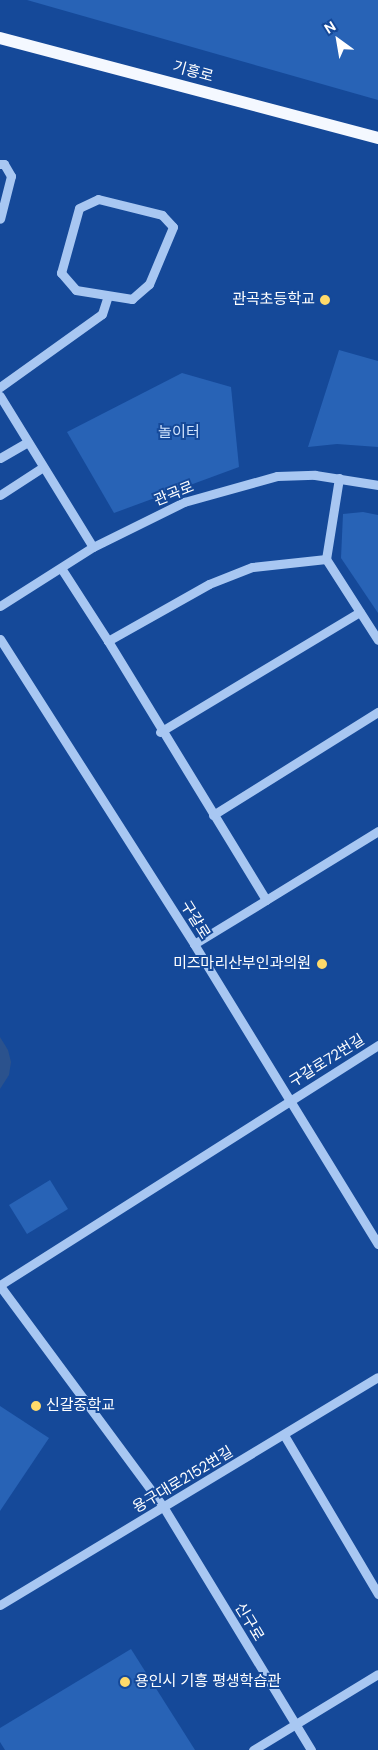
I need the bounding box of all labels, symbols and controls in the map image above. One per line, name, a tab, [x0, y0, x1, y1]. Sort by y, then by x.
north arrow	[313, 15, 363, 65]
text: N	[321, 17, 339, 38]
street label: 기흥로	[171, 58, 215, 86]
place label: 관곡초등학교	[232, 291, 315, 309]
marker: 관곡초등학교	[319, 294, 331, 306]
park label: 놀이터	[158, 424, 200, 442]
street label: 관곡로	[151, 478, 197, 510]
street label: 구갈로	[176, 898, 214, 942]
place label: 미즈마리산부인과의원	[173, 955, 311, 973]
marker: 미즈마리산부인과의원	[315, 957, 329, 971]
street label: 구갈로72번길	[286, 1031, 368, 1091]
place label: 신갈중학교	[46, 1397, 115, 1415]
marker: 신갈중학교	[30, 1400, 42, 1412]
street label: 용구대로2152번길	[130, 1443, 236, 1517]
street label: 신구로	[231, 1600, 267, 1644]
place label: 용인시 기흥 평생학습관	[135, 1673, 281, 1691]
marker: 용인시 기흥 평생학습관	[119, 1676, 131, 1688]

